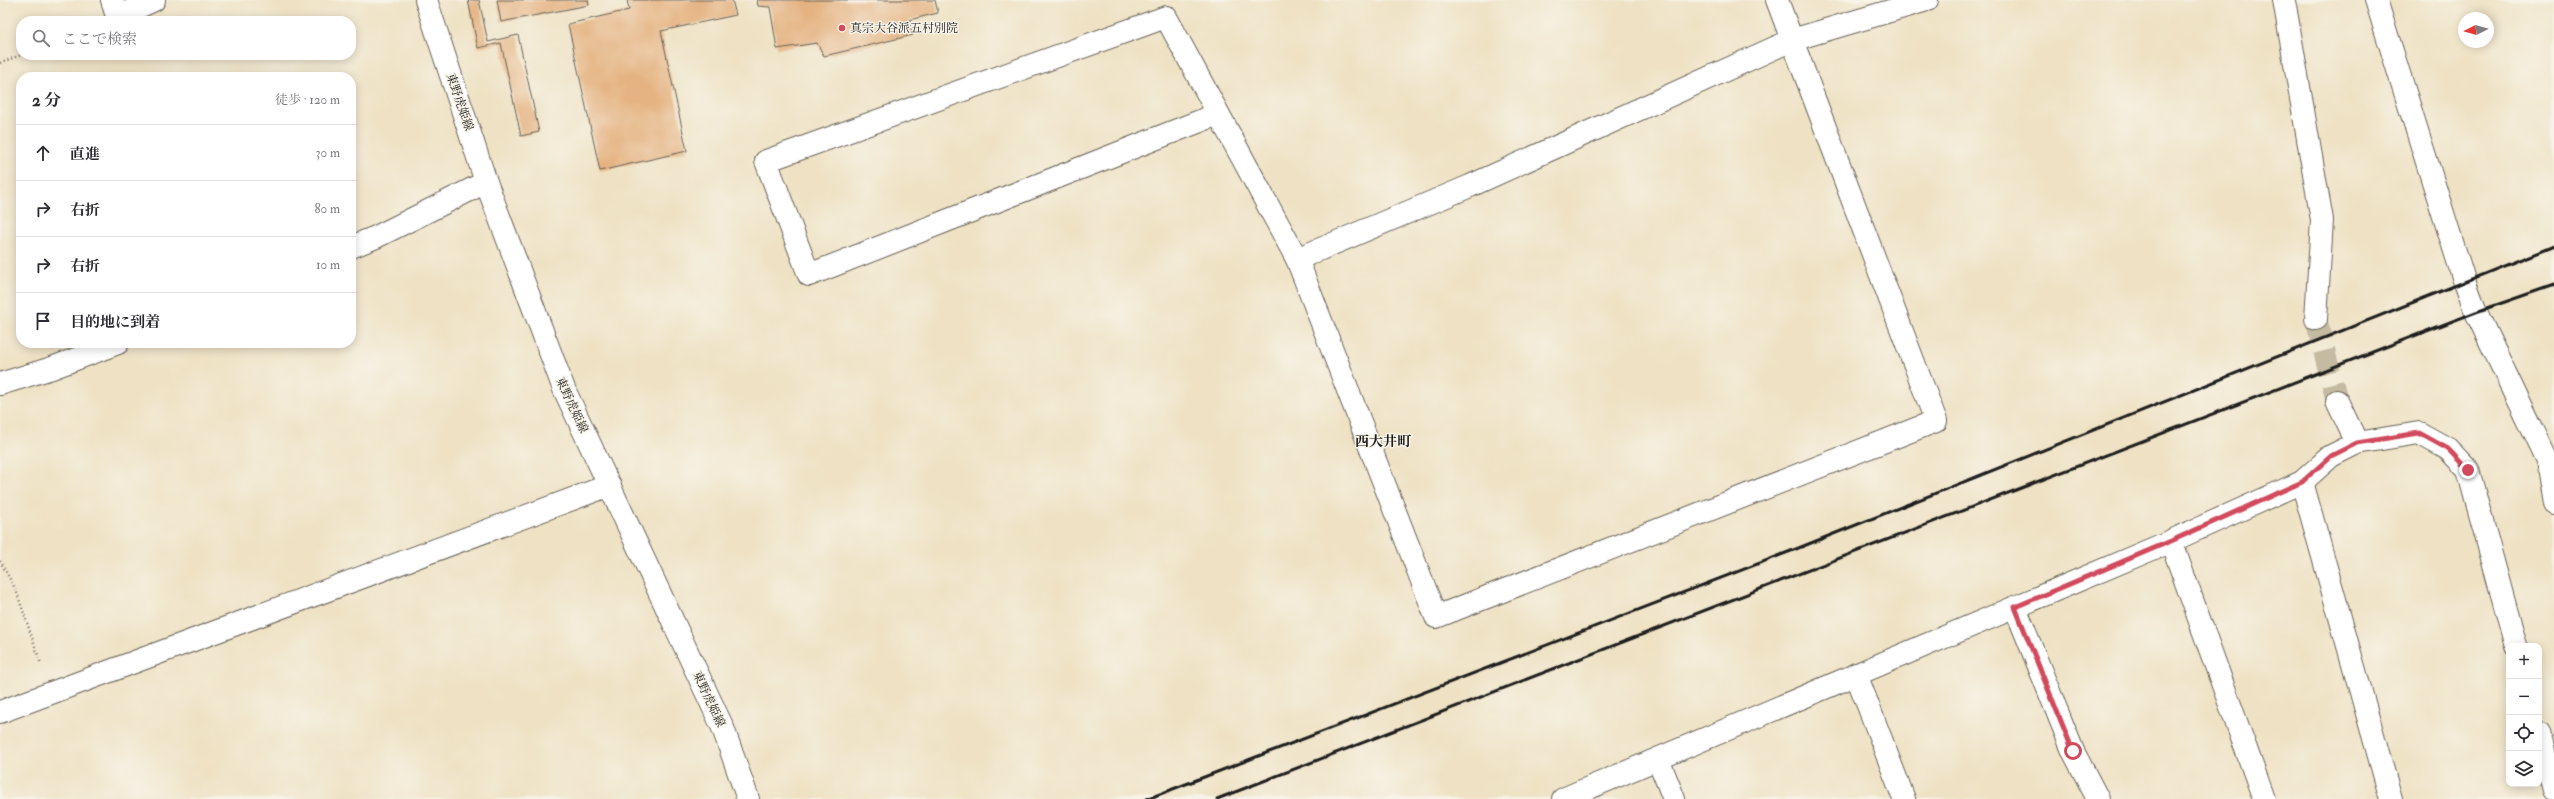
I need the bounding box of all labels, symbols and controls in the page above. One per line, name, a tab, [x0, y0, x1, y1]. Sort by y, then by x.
north arrow	[2458, 12, 2494, 48]
search box	[16, 16, 356, 60]
place label: 真宗大谷派五村別院	[850, 21, 958, 36]
marker: 真宗大谷派五村別院	[837, 23, 847, 33]
icon: search	[30, 27, 52, 49]
text: ここで検索	[62, 30, 137, 49]
street label: 東野虎姫線	[443, 71, 476, 133]
text: 2 分	[32, 90, 61, 111]
text: 徒歩 · 120 m	[275, 92, 340, 108]
icon: ahead	[32, 142, 54, 164]
text: 直進	[70, 145, 100, 164]
text: 30 m	[316, 145, 340, 161]
icon: right	[32, 198, 54, 220]
text: 右折	[70, 201, 100, 220]
text: 80 m	[314, 201, 340, 217]
icon: right	[32, 254, 54, 276]
text: 右折	[70, 257, 100, 276]
text: 10 m	[316, 257, 340, 273]
icon: arrive	[32, 310, 54, 332]
text: 目的地に到着	[70, 313, 160, 332]
street label: 東野虎姫線	[552, 375, 591, 436]
district label: 西大井町	[1355, 433, 1412, 450]
route end	[2459, 461, 2477, 479]
map controls	[2506, 643, 2542, 787]
button: +	[2506, 643, 2542, 679]
street label: 東野虎姫線	[689, 669, 728, 730]
button: −	[2506, 679, 2542, 715]
button: locate	[2506, 715, 2542, 751]
route start	[2064, 742, 2082, 760]
button: layers	[2506, 751, 2542, 787]

